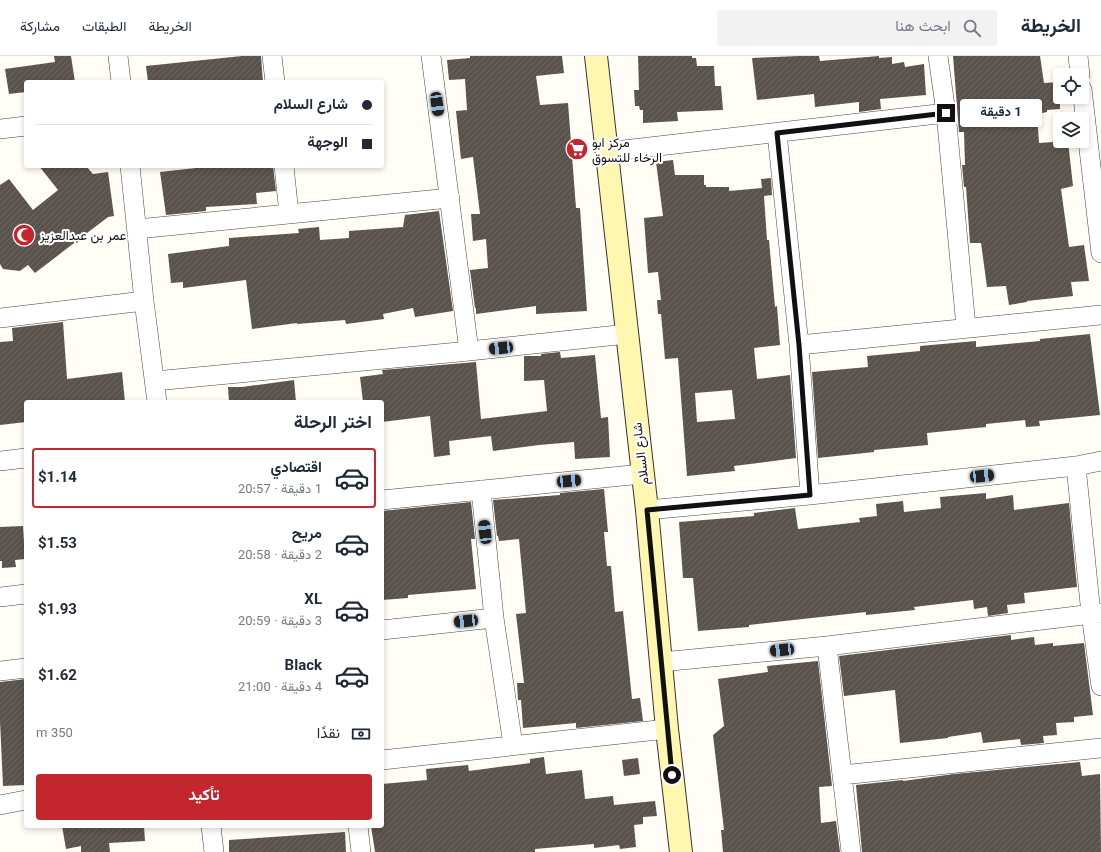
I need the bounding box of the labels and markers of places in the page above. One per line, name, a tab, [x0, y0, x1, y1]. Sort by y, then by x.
place label: مركز ابو الرخاء للتسوق	[592, 134, 662, 169]
supermarket icon: مركز ابو الرخاء للتسوق	[564, 136, 590, 162]
mosque icon: عمر بن عبدالعزيز	[11, 222, 37, 248]
place label: عمر بن عبدالعزيز	[39, 227, 127, 247]

